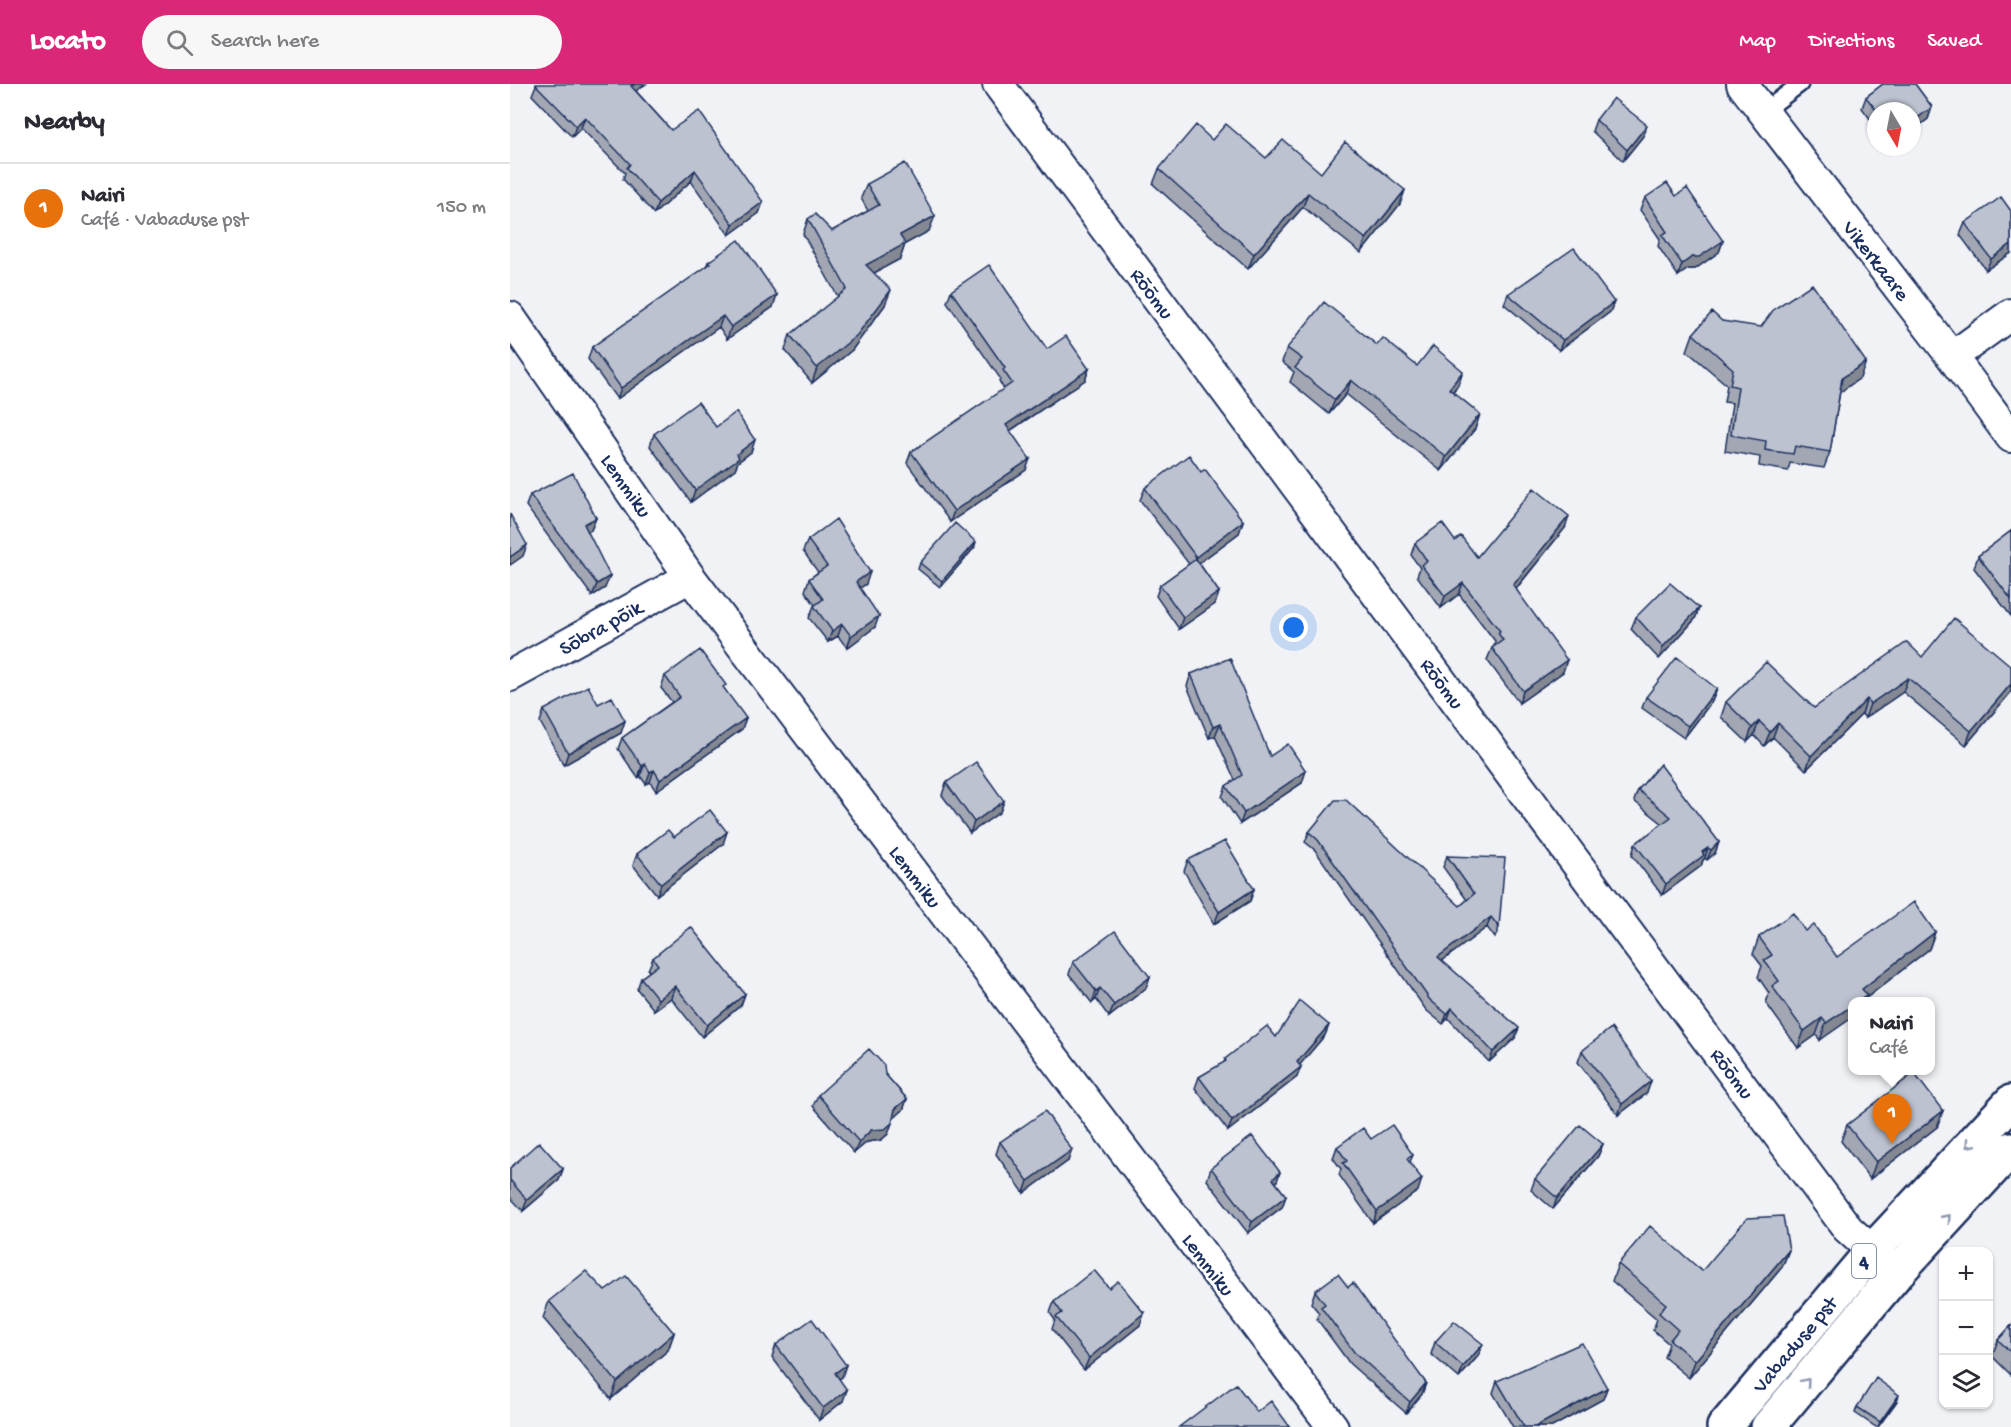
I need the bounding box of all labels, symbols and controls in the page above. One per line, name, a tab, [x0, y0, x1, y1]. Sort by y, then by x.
search box	[142, 15, 562, 69]
text: Locato	[30, 26, 106, 59]
icon: search	[163, 26, 196, 59]
text: Search here	[211, 29, 319, 55]
text: Map	[1739, 30, 1776, 55]
text: Directions	[1809, 30, 1894, 55]
text: Saved	[1927, 30, 1981, 55]
north arrow	[1867, 102, 1921, 156]
text: Nearby	[24, 108, 105, 139]
text: Nairi	[81, 184, 125, 210]
text: 1	[39, 197, 48, 220]
text: 150 m	[437, 197, 486, 220]
text: Café · Vabaduse pst	[81, 210, 248, 233]
street label: Vikerkaare	[1835, 216, 1914, 308]
street label: Rõõmu	[1123, 265, 1178, 326]
street label: Lemmiku	[593, 450, 655, 524]
street label: Sõbra põik	[556, 596, 650, 663]
your location	[1279, 613, 1308, 642]
street label: Rõõmu	[1413, 655, 1468, 716]
street label: Lemmiku	[882, 842, 945, 915]
popup	[1848, 997, 1935, 1075]
text: Nairi	[1870, 1012, 1913, 1038]
text: Café	[1870, 1038, 1908, 1061]
street label: Rõõmu	[1703, 1045, 1758, 1106]
pin: 1	[1872, 1094, 1912, 1144]
one-way arrow	[1966, 1137, 1977, 1147]
one-way arrow	[1939, 1215, 1950, 1226]
street label: Lemmiku	[1175, 1230, 1238, 1303]
road number: 4	[1852, 1244, 1876, 1278]
map controls	[1939, 1247, 1993, 1409]
button: +	[1939, 1247, 1993, 1301]
street label: Vabaduse pst	[1748, 1291, 1846, 1400]
button: −	[1939, 1301, 1993, 1355]
button: layers	[1939, 1355, 1993, 1409]
one-way arrow	[1798, 1378, 1809, 1389]

